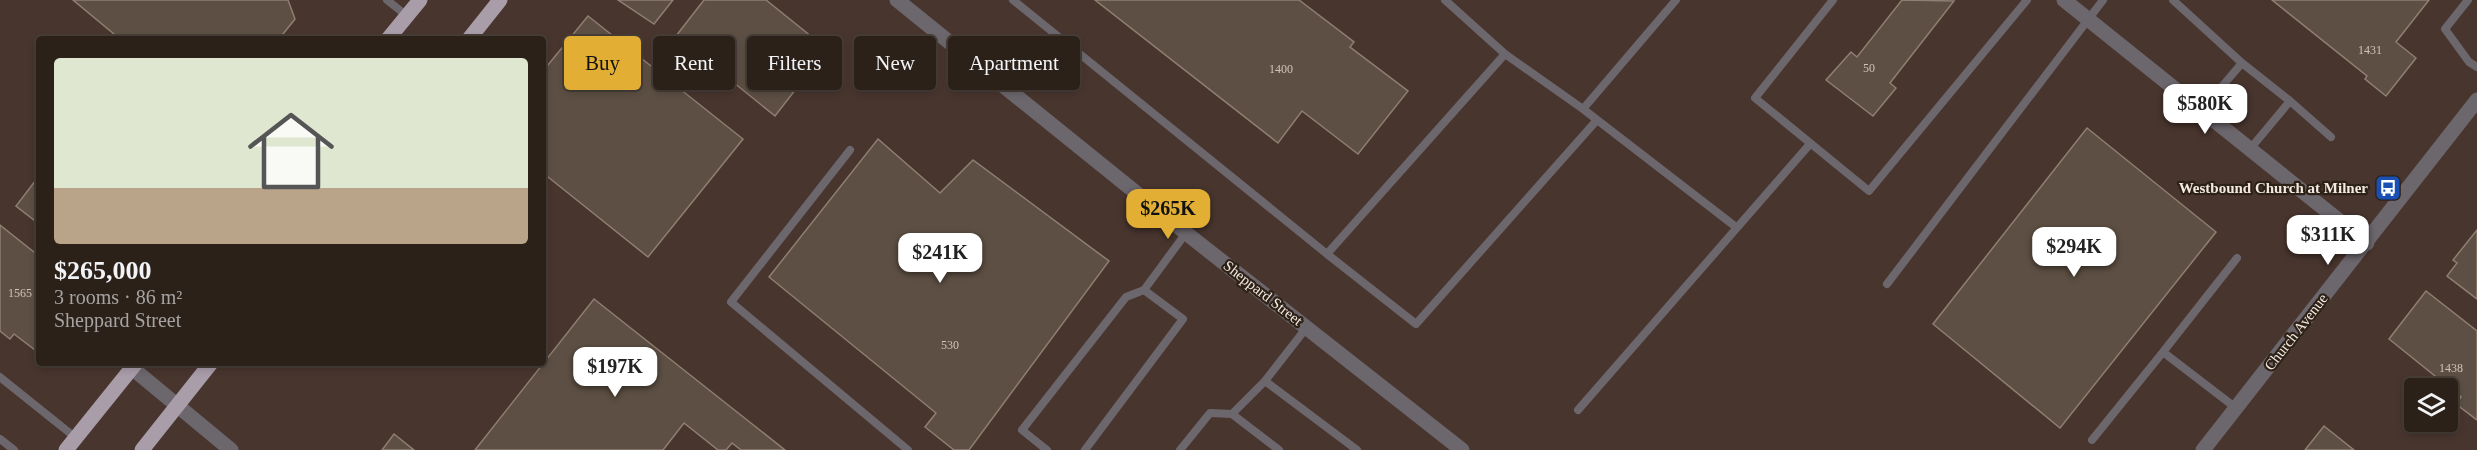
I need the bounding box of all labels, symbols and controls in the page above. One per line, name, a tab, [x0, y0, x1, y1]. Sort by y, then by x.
chip: Buy	[564, 36, 641, 90]
chip: Rent	[653, 36, 735, 90]
chip: Filters	[747, 36, 842, 90]
chip: New	[854, 36, 936, 90]
chip: Apartment	[948, 36, 1080, 90]
house number: 1431	[2358, 43, 2382, 57]
house number: 50	[1863, 61, 1875, 75]
house number: 1400	[1269, 62, 1293, 76]
pin: $580K	[2163, 84, 2247, 135]
text: $580K	[2177, 92, 2233, 114]
icon: home	[237, 97, 345, 205]
bus stop icon: Westbound Church at Milner	[2373, 173, 2403, 203]
place label: Westbound Church at Milner	[2179, 180, 2368, 196]
pin: $265K	[1126, 189, 1210, 240]
text: $265K	[1140, 197, 1196, 219]
pin: $311K	[2286, 215, 2370, 266]
text: $311K	[2301, 223, 2355, 245]
pin: $294K	[2032, 227, 2116, 278]
pin: $241K	[898, 233, 982, 284]
text: $294K	[2046, 235, 2102, 257]
text: $241K	[912, 241, 968, 263]
text: $265,000	[54, 256, 152, 285]
street label: Sheppard Street	[1220, 257, 1306, 329]
house number: 1565	[8, 286, 32, 300]
text: 3 rooms · 86 m²	[54, 286, 182, 308]
street label: Church Avenue	[2261, 290, 2331, 373]
text: Sheppard Street	[54, 309, 181, 331]
house number: 530	[941, 338, 959, 352]
pin: $197K	[573, 347, 657, 398]
text: $197K	[587, 355, 643, 377]
house number: 1438	[2439, 361, 2463, 375]
map controls	[2404, 378, 2458, 432]
button: layers	[2404, 378, 2458, 432]

